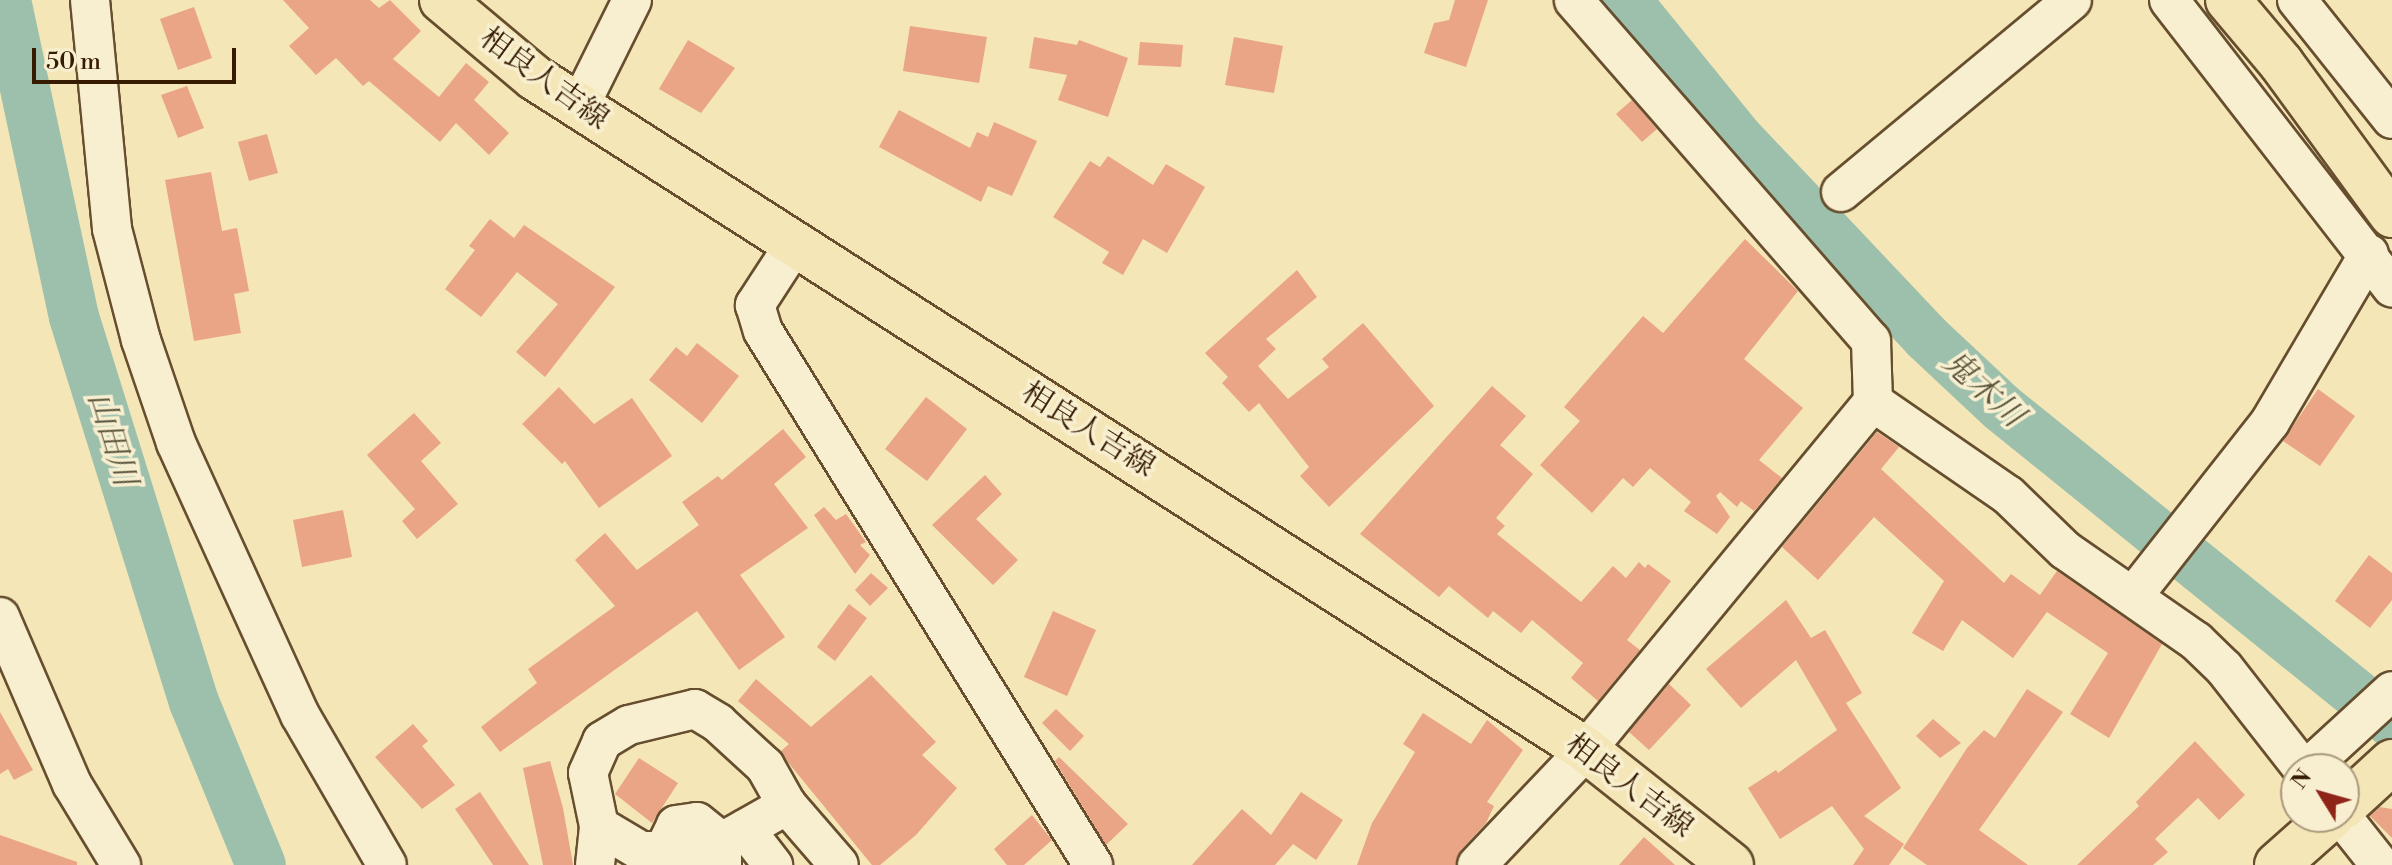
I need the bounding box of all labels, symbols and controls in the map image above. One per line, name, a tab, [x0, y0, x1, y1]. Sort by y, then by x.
street label: 相良人吉線	[473, 20, 615, 138]
scale bar	[36, 32, 240, 82]
text: 50 m	[46, 47, 101, 77]
water label: 鬼木川	[1934, 343, 2032, 435]
street label: 相良人吉線	[1015, 375, 1161, 485]
water label: 山田川	[80, 387, 144, 491]
street label: 相良人吉線	[1558, 726, 1700, 846]
north arrow	[2280, 753, 2360, 833]
text: N	[2286, 764, 2318, 795]

